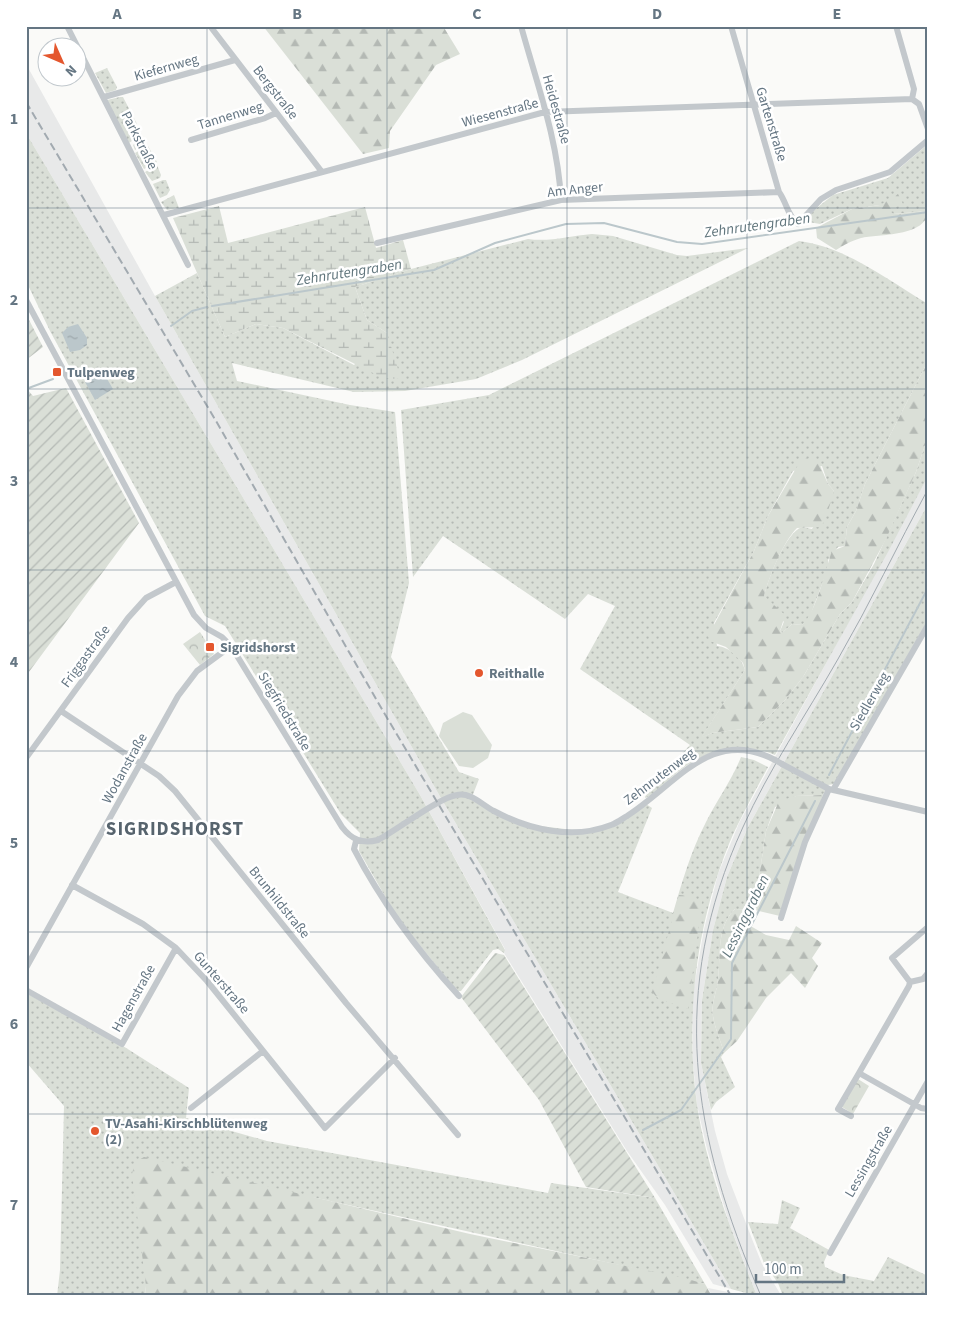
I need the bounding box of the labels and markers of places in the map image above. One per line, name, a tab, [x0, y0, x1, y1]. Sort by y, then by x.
place label: Tulpenweg	[67, 363, 135, 383]
marker: Tulpenweg	[51, 366, 63, 378]
place label: Sigridshorst	[220, 638, 296, 658]
marker: Sigridshorst	[204, 641, 216, 653]
place label: Reithalle	[489, 664, 545, 684]
marker: Reithalle	[473, 667, 485, 679]
place label: TV-Asahi-Kirschblütenweg (2)	[105, 1114, 268, 1150]
marker: TV-Asahi-Kirschblütenweg (2)	[89, 1125, 101, 1137]

